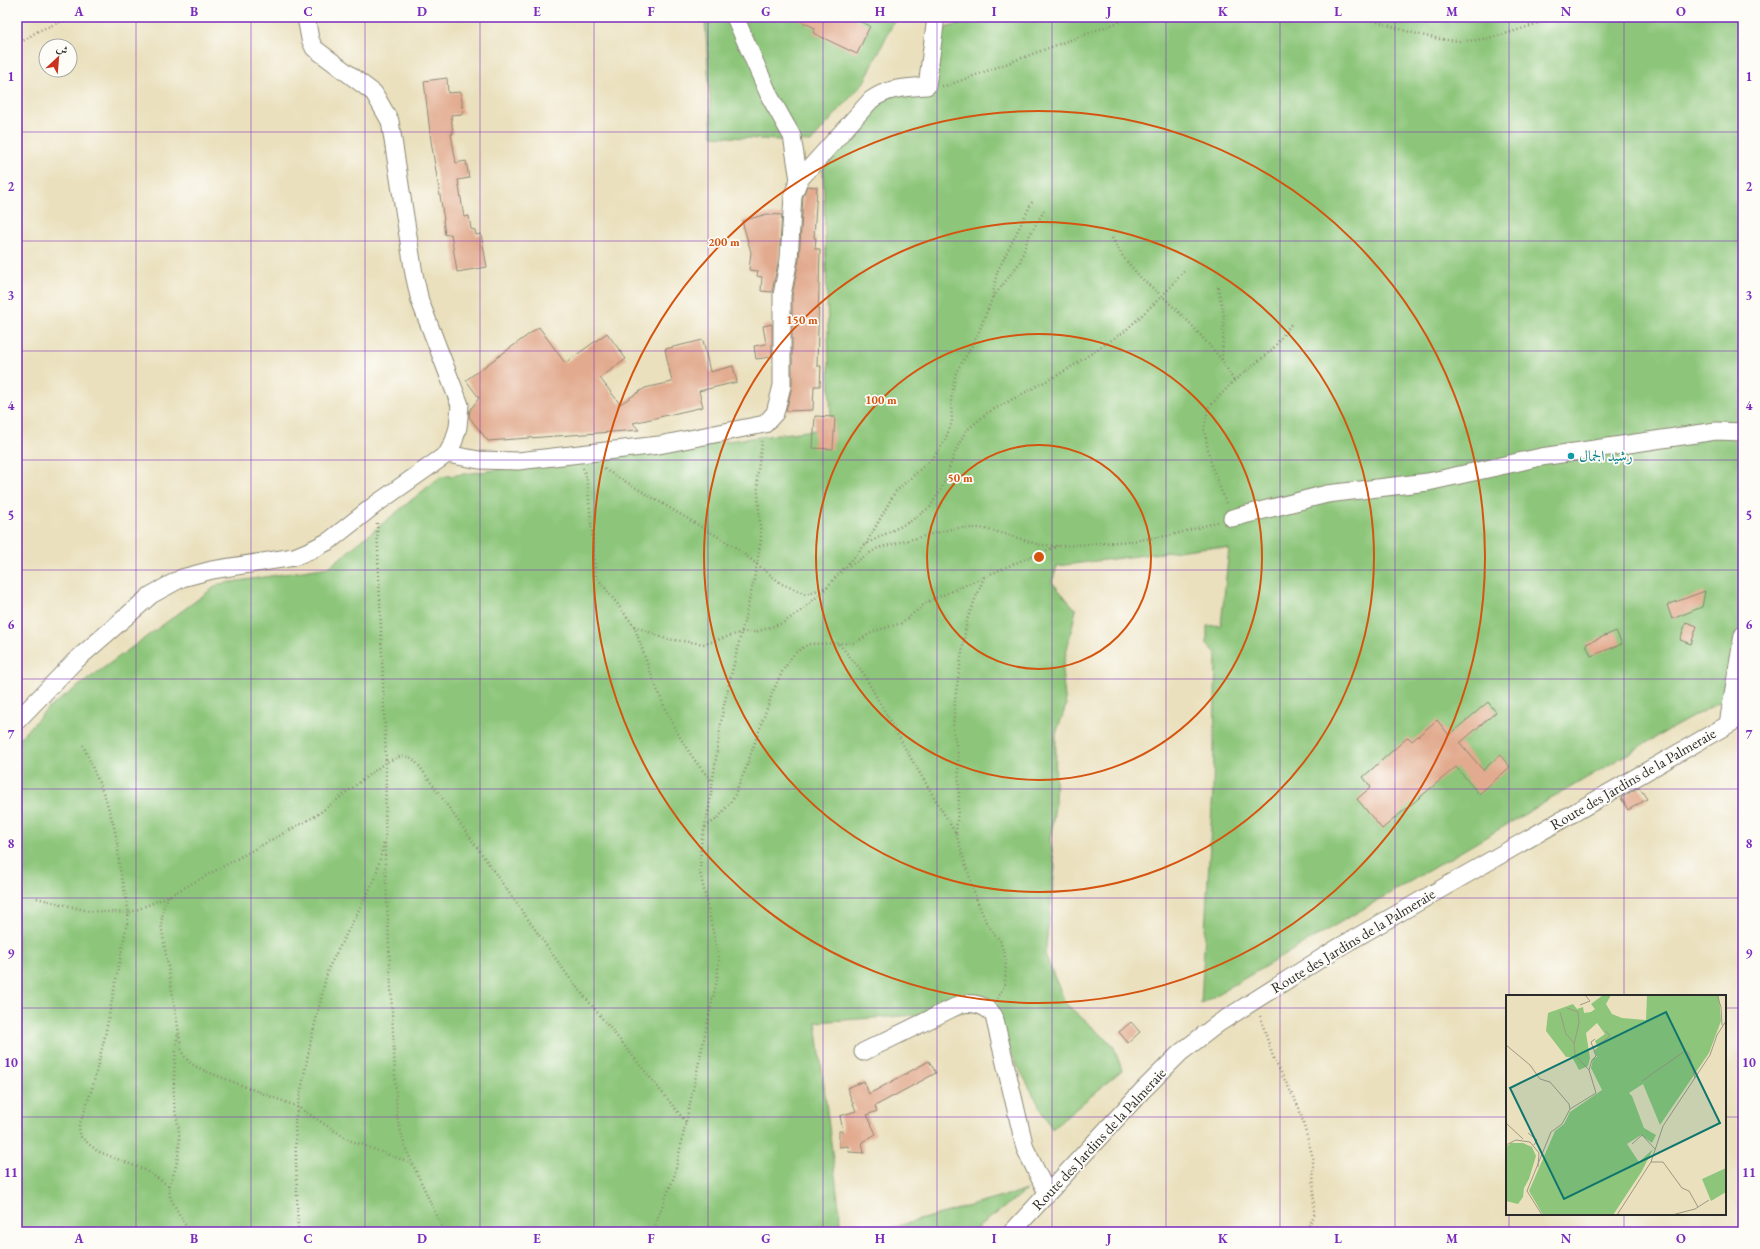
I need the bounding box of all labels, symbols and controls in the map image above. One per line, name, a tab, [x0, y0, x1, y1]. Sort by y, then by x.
text: A	[73, 3, 84, 20]
text: B	[190, 3, 198, 20]
text: C	[303, 3, 313, 20]
text: D	[417, 3, 427, 20]
text: E	[533, 3, 541, 20]
text: F	[647, 3, 655, 20]
text: G	[761, 3, 771, 20]
text: H	[875, 3, 886, 20]
text: I	[992, 3, 997, 20]
text: J	[1105, 3, 1112, 20]
text: K	[1218, 3, 1229, 20]
text: L	[1334, 3, 1342, 20]
text: M	[1446, 3, 1458, 20]
text: N	[1561, 3, 1572, 20]
text: O	[1676, 3, 1686, 20]
north arrow	[38, 38, 78, 78]
text: ش	[54, 40, 70, 58]
text: 1	[8, 68, 15, 85]
text: 1	[1746, 68, 1753, 85]
text: 2	[8, 178, 15, 195]
text: 2	[1746, 178, 1753, 195]
text: 200 m	[708, 234, 740, 250]
text: 3	[8, 287, 15, 304]
text: 3	[1746, 287, 1753, 304]
text: 150 m	[786, 312, 818, 328]
text: 100 m	[865, 392, 897, 408]
text: 4	[8, 397, 15, 414]
text: 4	[1746, 397, 1753, 414]
place label: رشيد الجمال	[1579, 446, 1633, 465]
marker: رشيد الجمال	[1566, 451, 1576, 461]
text: 50 m	[947, 470, 973, 486]
text: 5	[8, 507, 14, 524]
text: 5	[1746, 507, 1752, 524]
centre of rings	[1032, 550, 1046, 564]
text: 6	[8, 616, 15, 633]
text: 6	[1746, 616, 1753, 633]
street label: Route des Jardins de la Palmeraie	[1547, 723, 1719, 834]
text: 7	[8, 726, 15, 743]
text: 7	[1746, 726, 1753, 743]
text: 8	[8, 835, 15, 852]
text: 8	[1746, 835, 1753, 852]
street label: Route des Jardins de la Palmeraie	[1267, 884, 1438, 997]
text: 9	[8, 945, 15, 962]
text: 9	[1746, 945, 1753, 962]
inset map	[1506, 995, 1726, 1215]
text: 10	[4, 1054, 18, 1071]
text: 10	[1742, 1054, 1756, 1071]
street label: Route des Jardins de la Palmeraie	[1028, 1063, 1170, 1214]
text: 11	[4, 1164, 18, 1181]
text: 11	[1742, 1164, 1756, 1181]
text: A	[73, 1230, 84, 1247]
text: B	[190, 1230, 198, 1247]
text: C	[303, 1230, 313, 1247]
text: D	[417, 1230, 427, 1247]
text: E	[533, 1230, 541, 1247]
text: F	[647, 1230, 655, 1247]
text: G	[761, 1230, 771, 1247]
text: H	[875, 1230, 886, 1247]
text: I	[992, 1230, 997, 1247]
text: J	[1105, 1230, 1112, 1247]
text: K	[1218, 1230, 1229, 1247]
text: L	[1334, 1230, 1342, 1247]
text: M	[1446, 1230, 1458, 1247]
text: N	[1561, 1230, 1572, 1247]
text: O	[1676, 1230, 1686, 1247]

